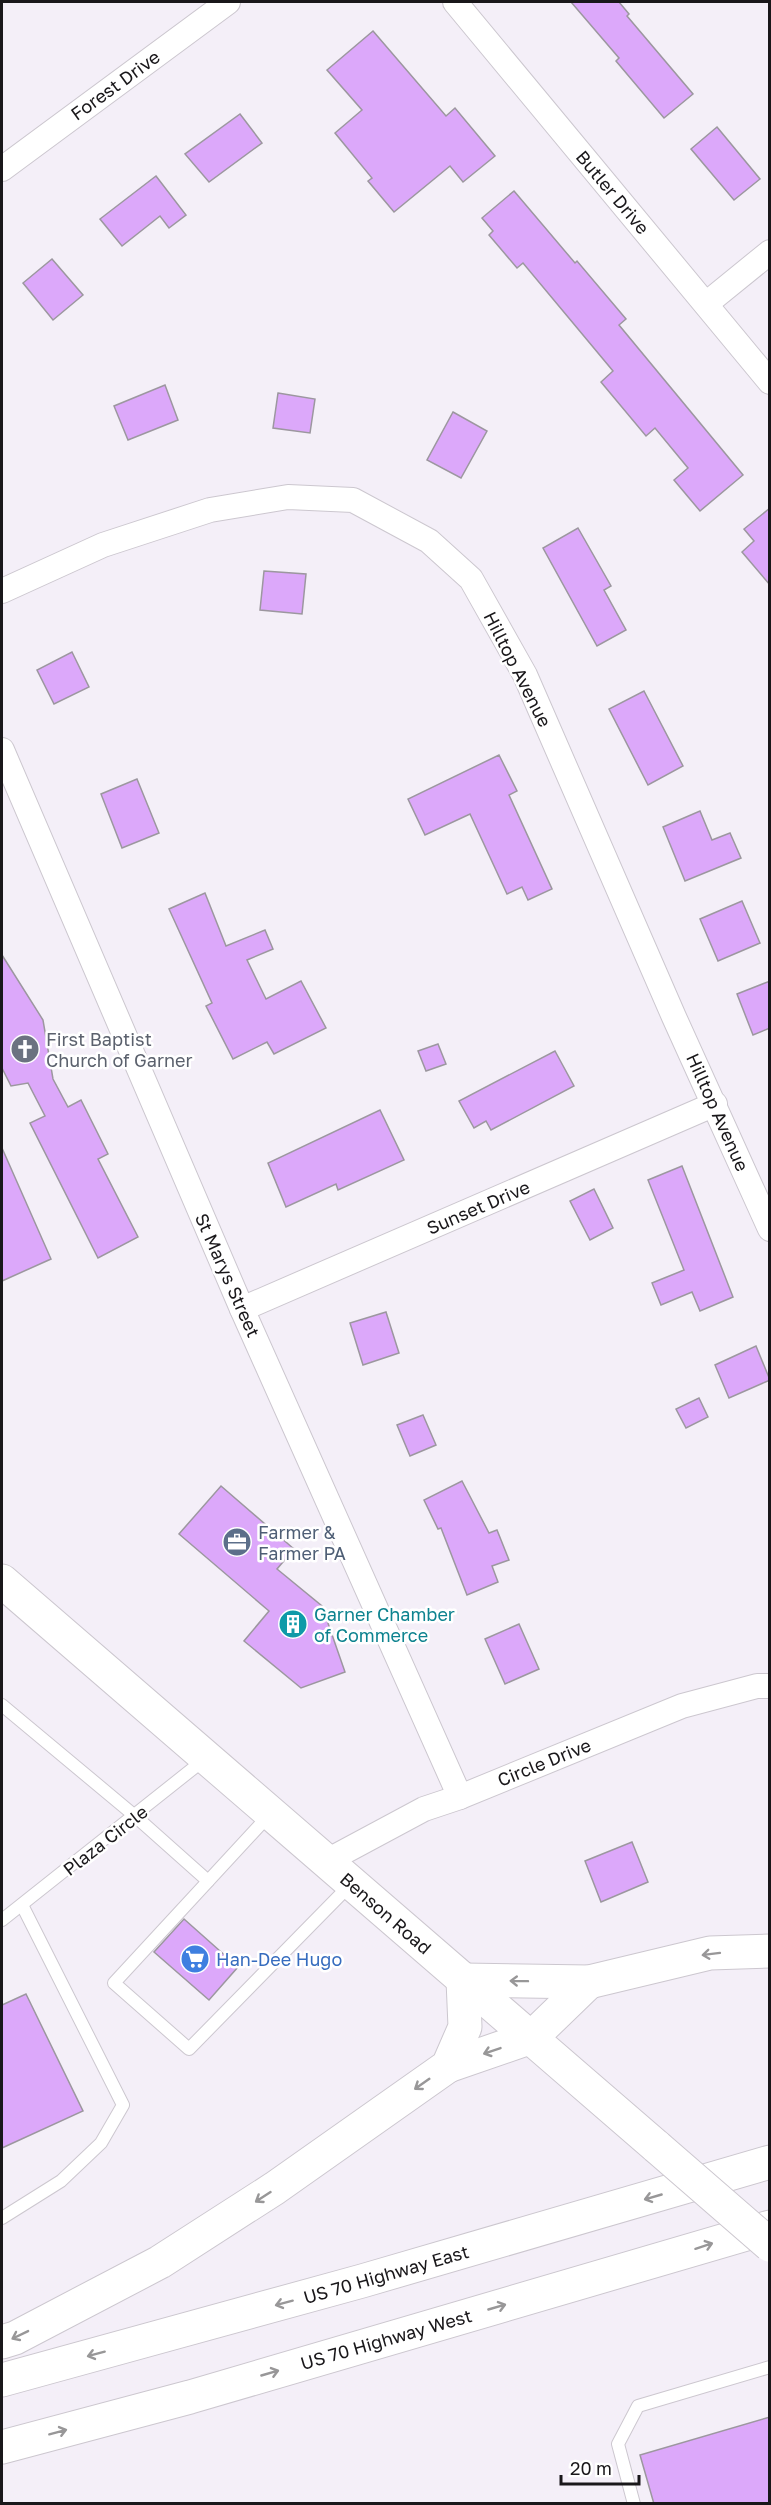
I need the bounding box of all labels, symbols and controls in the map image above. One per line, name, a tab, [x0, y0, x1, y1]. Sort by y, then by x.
street label: Forest Drive	[66, 45, 164, 125]
street label: Butler Drive	[572, 146, 654, 238]
street label: Hilltop Avenue	[479, 608, 557, 730]
place label: First Baptist Church of Garner	[46, 1028, 193, 1071]
church icon: First Baptist Church of Garner	[9, 1033, 41, 1065]
street label: Hilltop Avenue	[682, 1050, 754, 1174]
street label: Sunset Drive	[423, 1175, 533, 1239]
street label: St Marys Street	[191, 1210, 265, 1340]
place label: Farmer & Farmer PA	[258, 1521, 346, 1564]
office icon: Farmer & Farmer PA	[221, 1526, 253, 1558]
place label: Garner Chamber of Commerce	[314, 1603, 455, 1646]
building icon: Garner Chamber of Commerce	[277, 1608, 309, 1640]
street label: Circle Drive	[494, 1733, 594, 1791]
street label: Plaza Circle	[58, 1800, 152, 1880]
street label: Benson Road	[336, 1867, 436, 1959]
supermarket icon: Han-Dee Hugo	[179, 1943, 211, 1975]
place label: Han-Dee Hugo	[216, 1948, 342, 1970]
one-way arrow	[702, 1949, 722, 1960]
one-way arrow	[510, 1975, 530, 1987]
one-way arrow	[483, 2046, 502, 2057]
one-way arrow	[414, 2078, 430, 2090]
one-way arrow	[254, 2190, 271, 2203]
one-way arrow	[644, 2192, 663, 2203]
street label: US 70 Highway East	[301, 2240, 471, 2308]
one-way arrow	[694, 2240, 713, 2251]
one-way arrow	[275, 2297, 294, 2309]
one-way arrow	[487, 2301, 506, 2312]
street label: US 70 Highway West	[298, 2304, 474, 2374]
one-way arrow	[12, 2329, 30, 2341]
one-way arrow	[87, 2349, 106, 2361]
one-way arrow	[260, 2367, 279, 2378]
one-way arrow	[48, 2426, 67, 2437]
scale bar	[561, 2448, 639, 2486]
text: 20 m	[570, 2457, 612, 2479]

